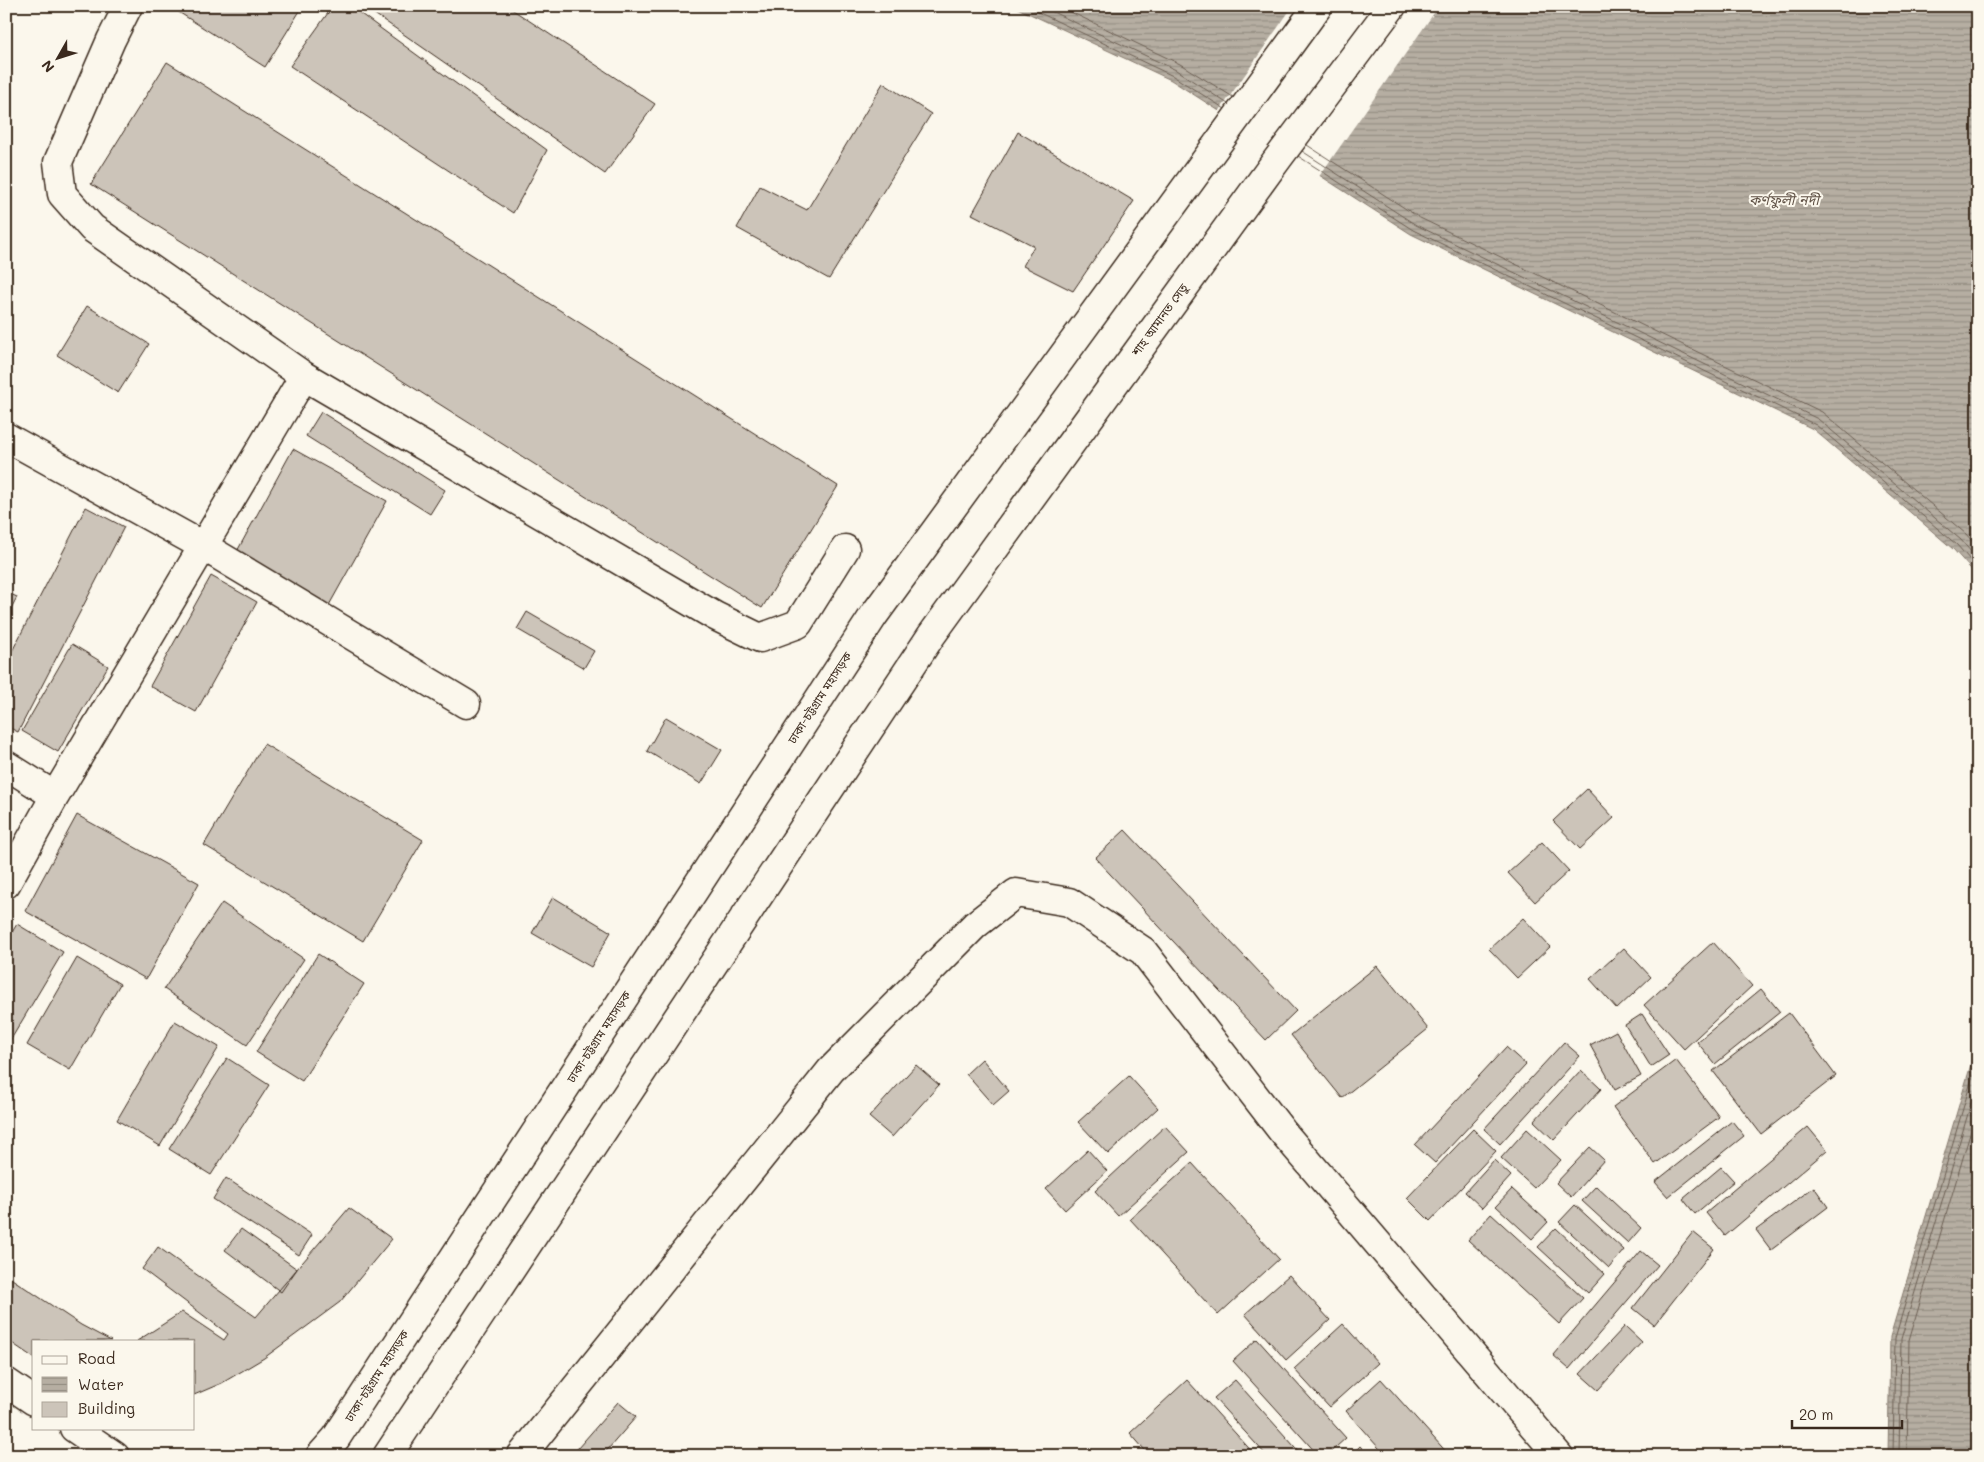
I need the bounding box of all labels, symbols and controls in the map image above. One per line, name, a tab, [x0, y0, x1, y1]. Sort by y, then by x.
north arrow	[32, 32, 82, 82]
text: N	[37, 56, 58, 77]
water label: কর্ণফুলী নদী	[1749, 190, 1822, 209]
street label: শাহ আমানত সেতু	[1127, 279, 1192, 360]
street label: ঢাকা-চট্টগ্রাম মহাসড়ক	[783, 648, 855, 747]
street label: ঢাকা-চট্টগ্রাম মহাসড়ক	[562, 987, 634, 1086]
street label: ঢাকা-চট্টগ্রাম মহাসড়ক	[340, 1326, 412, 1425]
legend	[32, 1340, 195, 1430]
text: Road	[78, 1348, 115, 1368]
text: Water	[78, 1374, 124, 1394]
scale bar	[1792, 1397, 1902, 1429]
text: Building	[78, 1398, 135, 1418]
text: 20 m	[1799, 1404, 1833, 1424]

